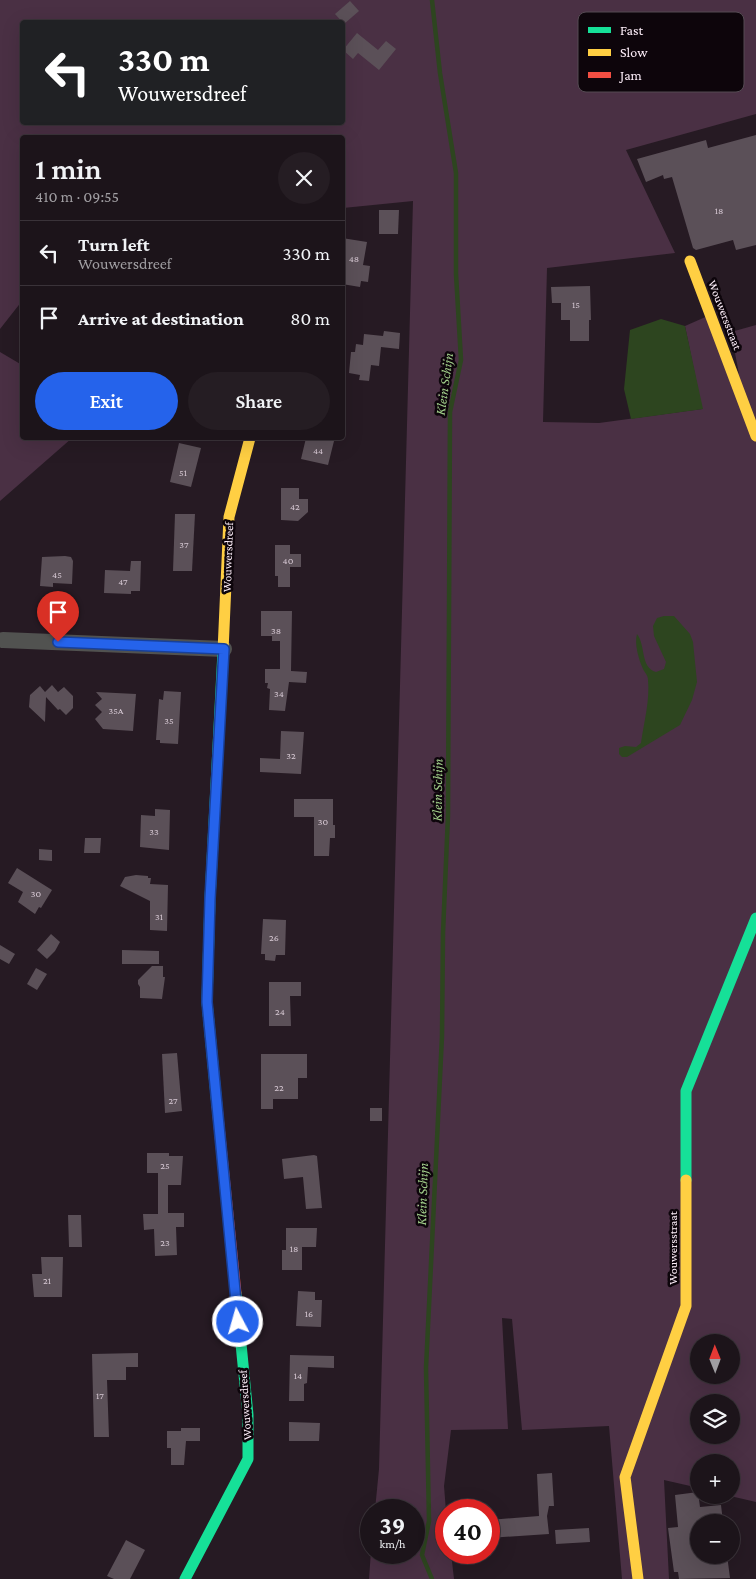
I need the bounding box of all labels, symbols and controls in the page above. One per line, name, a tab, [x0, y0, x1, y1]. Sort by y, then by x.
legend	[578, 12, 744, 92]
text: Fast	[620, 22, 644, 38]
icon: left	[35, 40, 100, 105]
text: 330 m	[118, 40, 210, 79]
text: Slow	[620, 44, 648, 60]
text: Jam	[618, 67, 642, 83]
text: Wouwersdreef	[118, 81, 247, 106]
text: 1 min	[35, 152, 102, 185]
button: close	[278, 152, 330, 204]
text: 410 m · 09:55	[35, 188, 119, 205]
house number: 18	[715, 205, 723, 216]
text: Turn left	[78, 234, 150, 255]
icon: left	[35, 239, 63, 267]
text: 330 m	[282, 243, 330, 264]
house number: 48	[349, 253, 359, 264]
text: Wouwersdreef	[78, 255, 172, 272]
street label: Wouwersstraat	[705, 278, 745, 353]
house number: 15	[572, 299, 580, 310]
icon: arrive	[35, 304, 63, 332]
text: Arrive at destination	[78, 308, 244, 329]
text: 80 m	[290, 308, 330, 329]
water label: Klein Schijn	[432, 352, 457, 416]
button: Exit	[35, 372, 178, 430]
button: Share	[188, 372, 330, 430]
house number: 44	[313, 445, 323, 456]
house number: 51	[179, 467, 187, 478]
house number: 42	[290, 501, 300, 512]
street label: Wouwersdreef	[220, 520, 236, 592]
house number: 37	[179, 539, 189, 550]
house number: 40	[283, 555, 294, 566]
house number: 45	[52, 569, 62, 580]
house number: 47	[118, 576, 128, 587]
pin	[37, 591, 79, 642]
icon: arrive	[44, 598, 72, 626]
house number: 38	[271, 625, 281, 636]
house number: 34	[274, 688, 284, 699]
house number: 35A	[109, 705, 124, 716]
house number: 35	[164, 715, 174, 726]
house number: 32	[286, 750, 296, 761]
water label: Klein Schijn	[428, 758, 447, 822]
house number: 30	[318, 816, 329, 827]
house number: 33	[149, 826, 159, 837]
house number: 30	[31, 888, 42, 899]
house number: 31	[155, 911, 163, 922]
house number: 26	[269, 932, 279, 943]
house number: 24	[275, 1006, 285, 1017]
house number: 22	[274, 1082, 284, 1093]
house number: 27	[168, 1095, 178, 1106]
house number: 25	[160, 1160, 170, 1171]
water label: Klein Schijn	[413, 1162, 432, 1226]
street label: Wouwersstraat	[666, 1210, 680, 1285]
house number: 23	[160, 1237, 170, 1248]
house number: 18	[290, 1243, 298, 1254]
house number: 21	[43, 1275, 51, 1286]
position arrow	[211, 1295, 263, 1347]
house number: 16	[305, 1308, 313, 1319]
north arrow	[690, 1334, 740, 1384]
map controls	[690, 1334, 740, 1564]
street label: Wouwersdreef	[235, 1368, 254, 1440]
house number: 14	[294, 1370, 302, 1381]
house number: 17	[96, 1390, 104, 1401]
button: layers	[690, 1394, 740, 1444]
button: +	[690, 1454, 740, 1504]
speed limit sign: 40	[435, 1499, 500, 1564]
text: 39	[380, 1512, 405, 1539]
button: −	[690, 1514, 740, 1564]
text: km/h	[380, 1537, 405, 1551]

